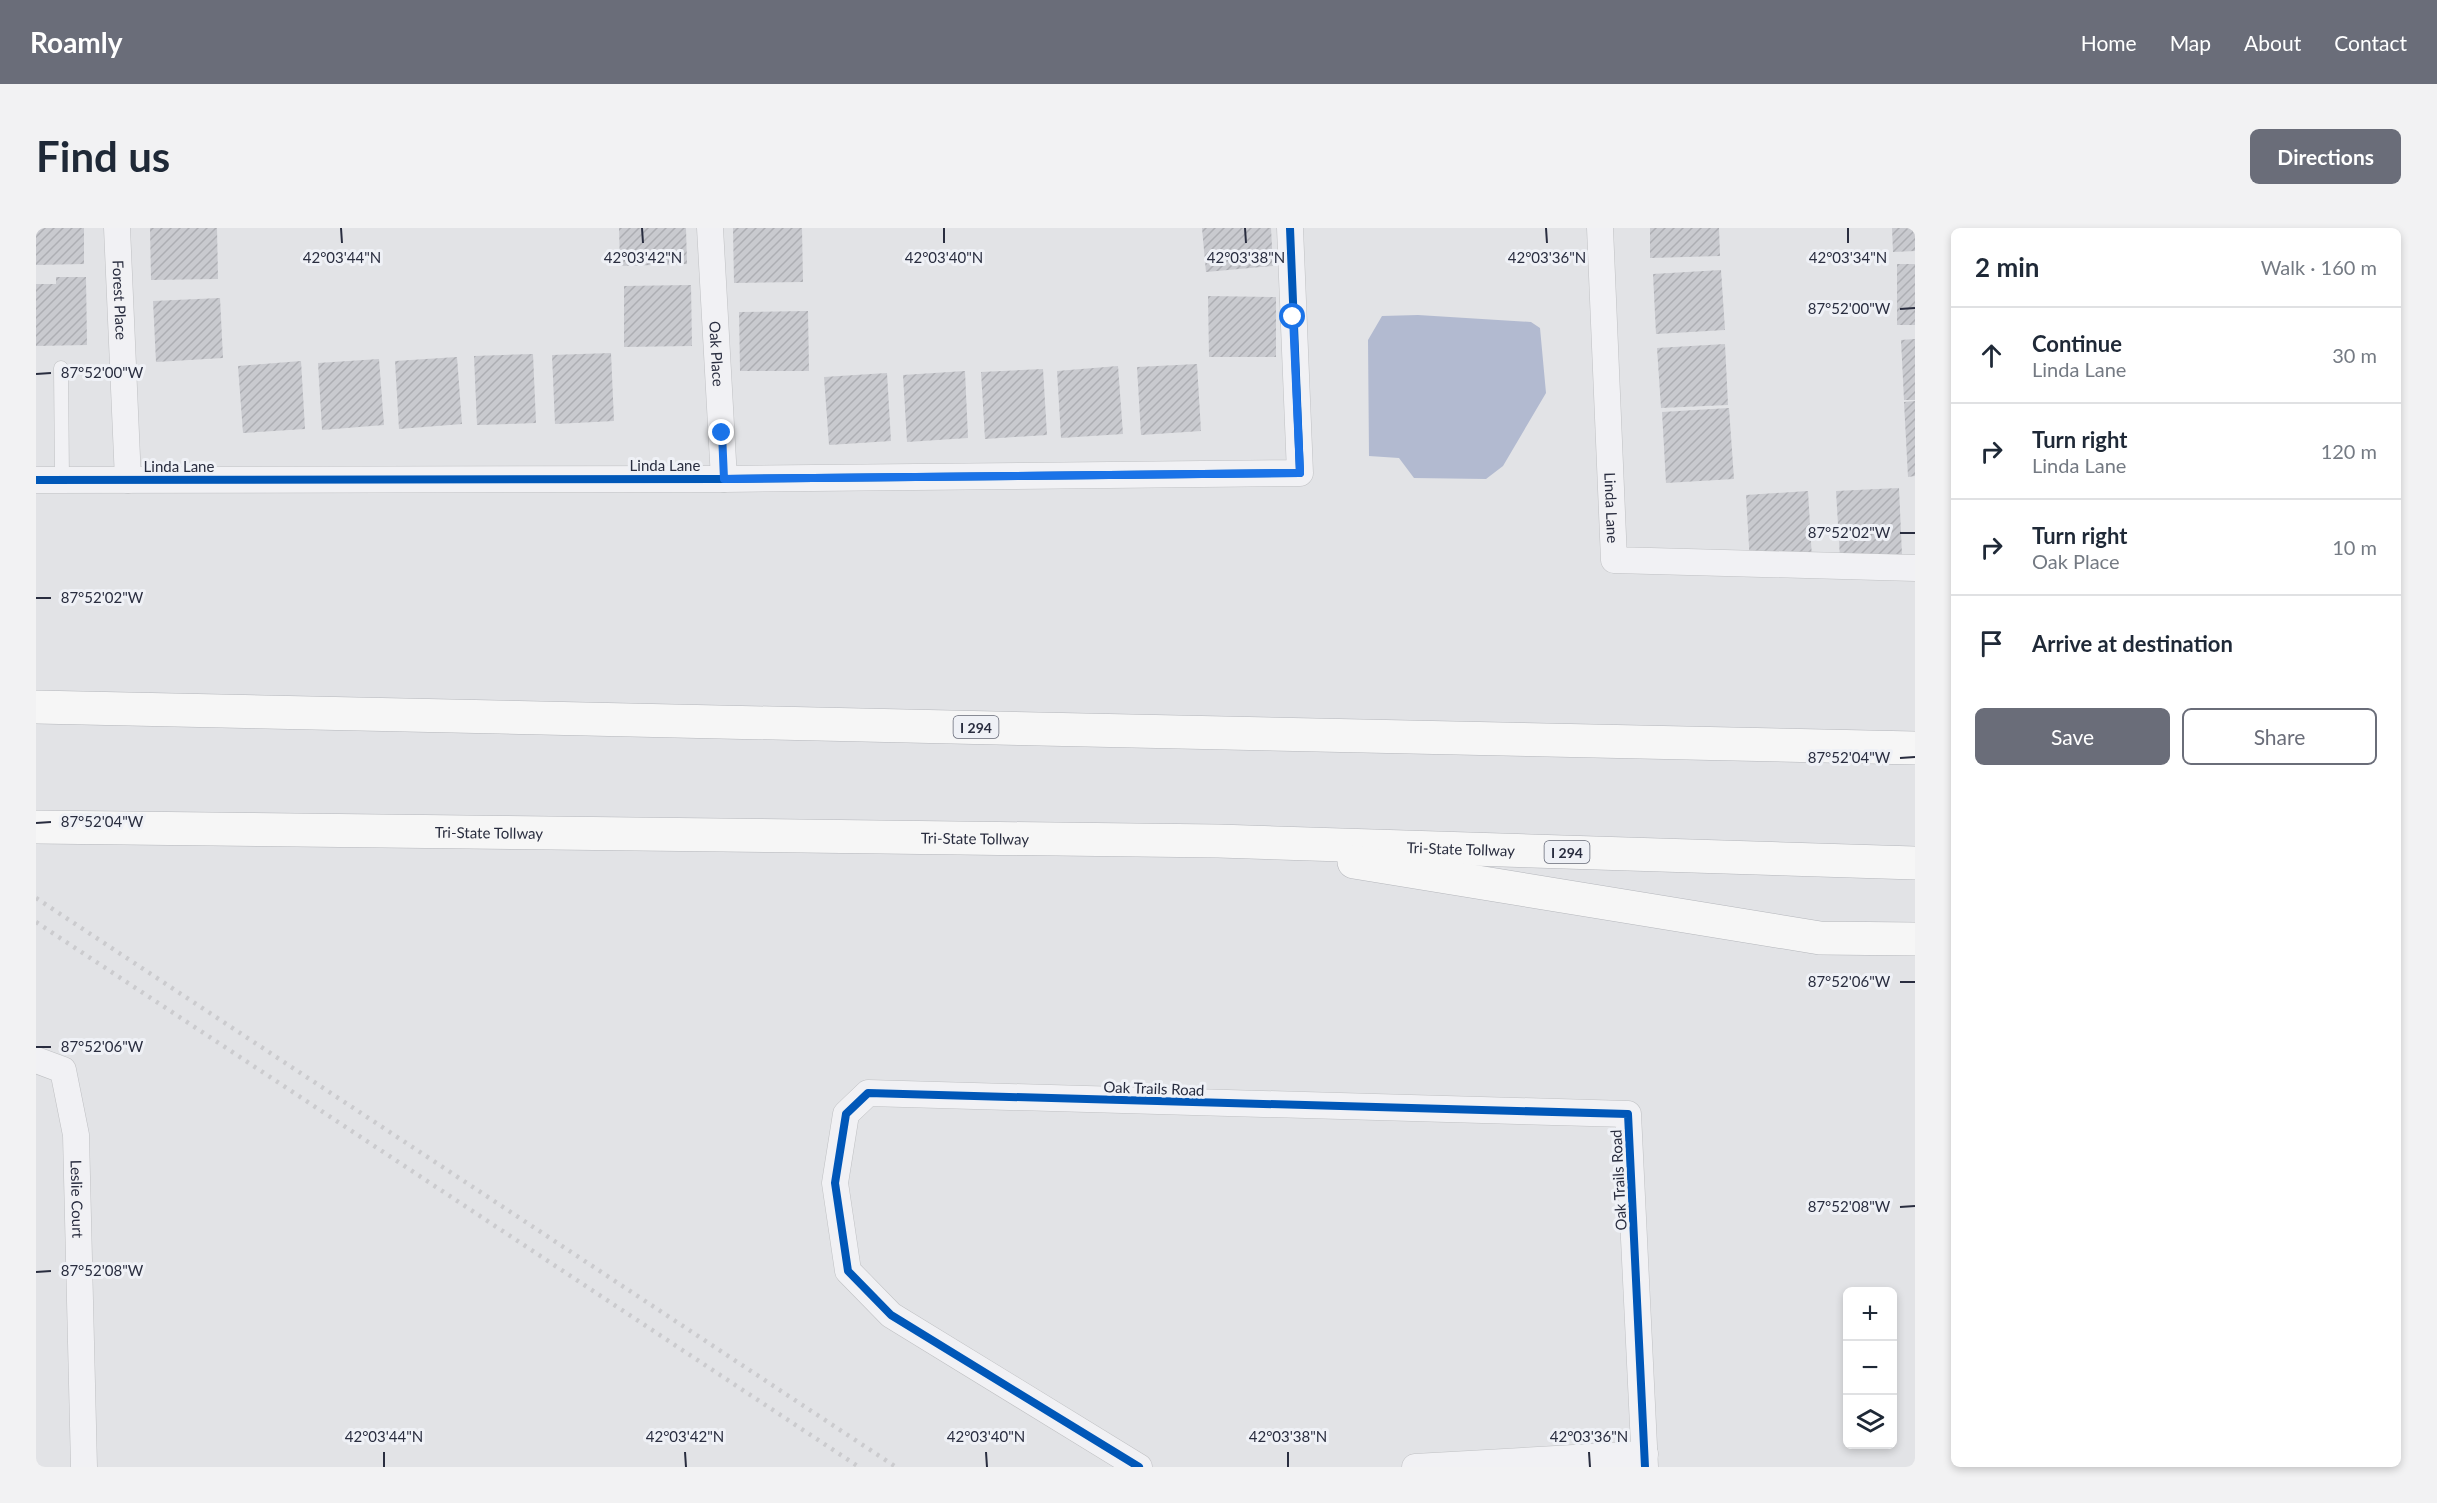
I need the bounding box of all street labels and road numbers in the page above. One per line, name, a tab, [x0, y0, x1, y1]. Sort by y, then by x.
street label: Forest Place	[109, 260, 131, 340]
street label: Oak Place	[706, 321, 728, 387]
street label: Linda Lane	[630, 456, 700, 474]
street label: Linda Lane	[144, 457, 214, 475]
street label: Linda Lane	[1601, 472, 1622, 544]
road number: I 294	[954, 716, 998, 738]
street label: Tri-State Tollway	[435, 823, 544, 842]
street label: Tri-State Tollway	[921, 828, 1030, 848]
street label: Tri-State Tollway	[1406, 838, 1516, 859]
road number: I 294	[1544, 841, 1589, 863]
street label: Oak Trails Road	[1103, 1077, 1205, 1099]
street label: Oak Trails Road	[1606, 1129, 1630, 1231]
street label: Leslie Court	[68, 1160, 87, 1239]

